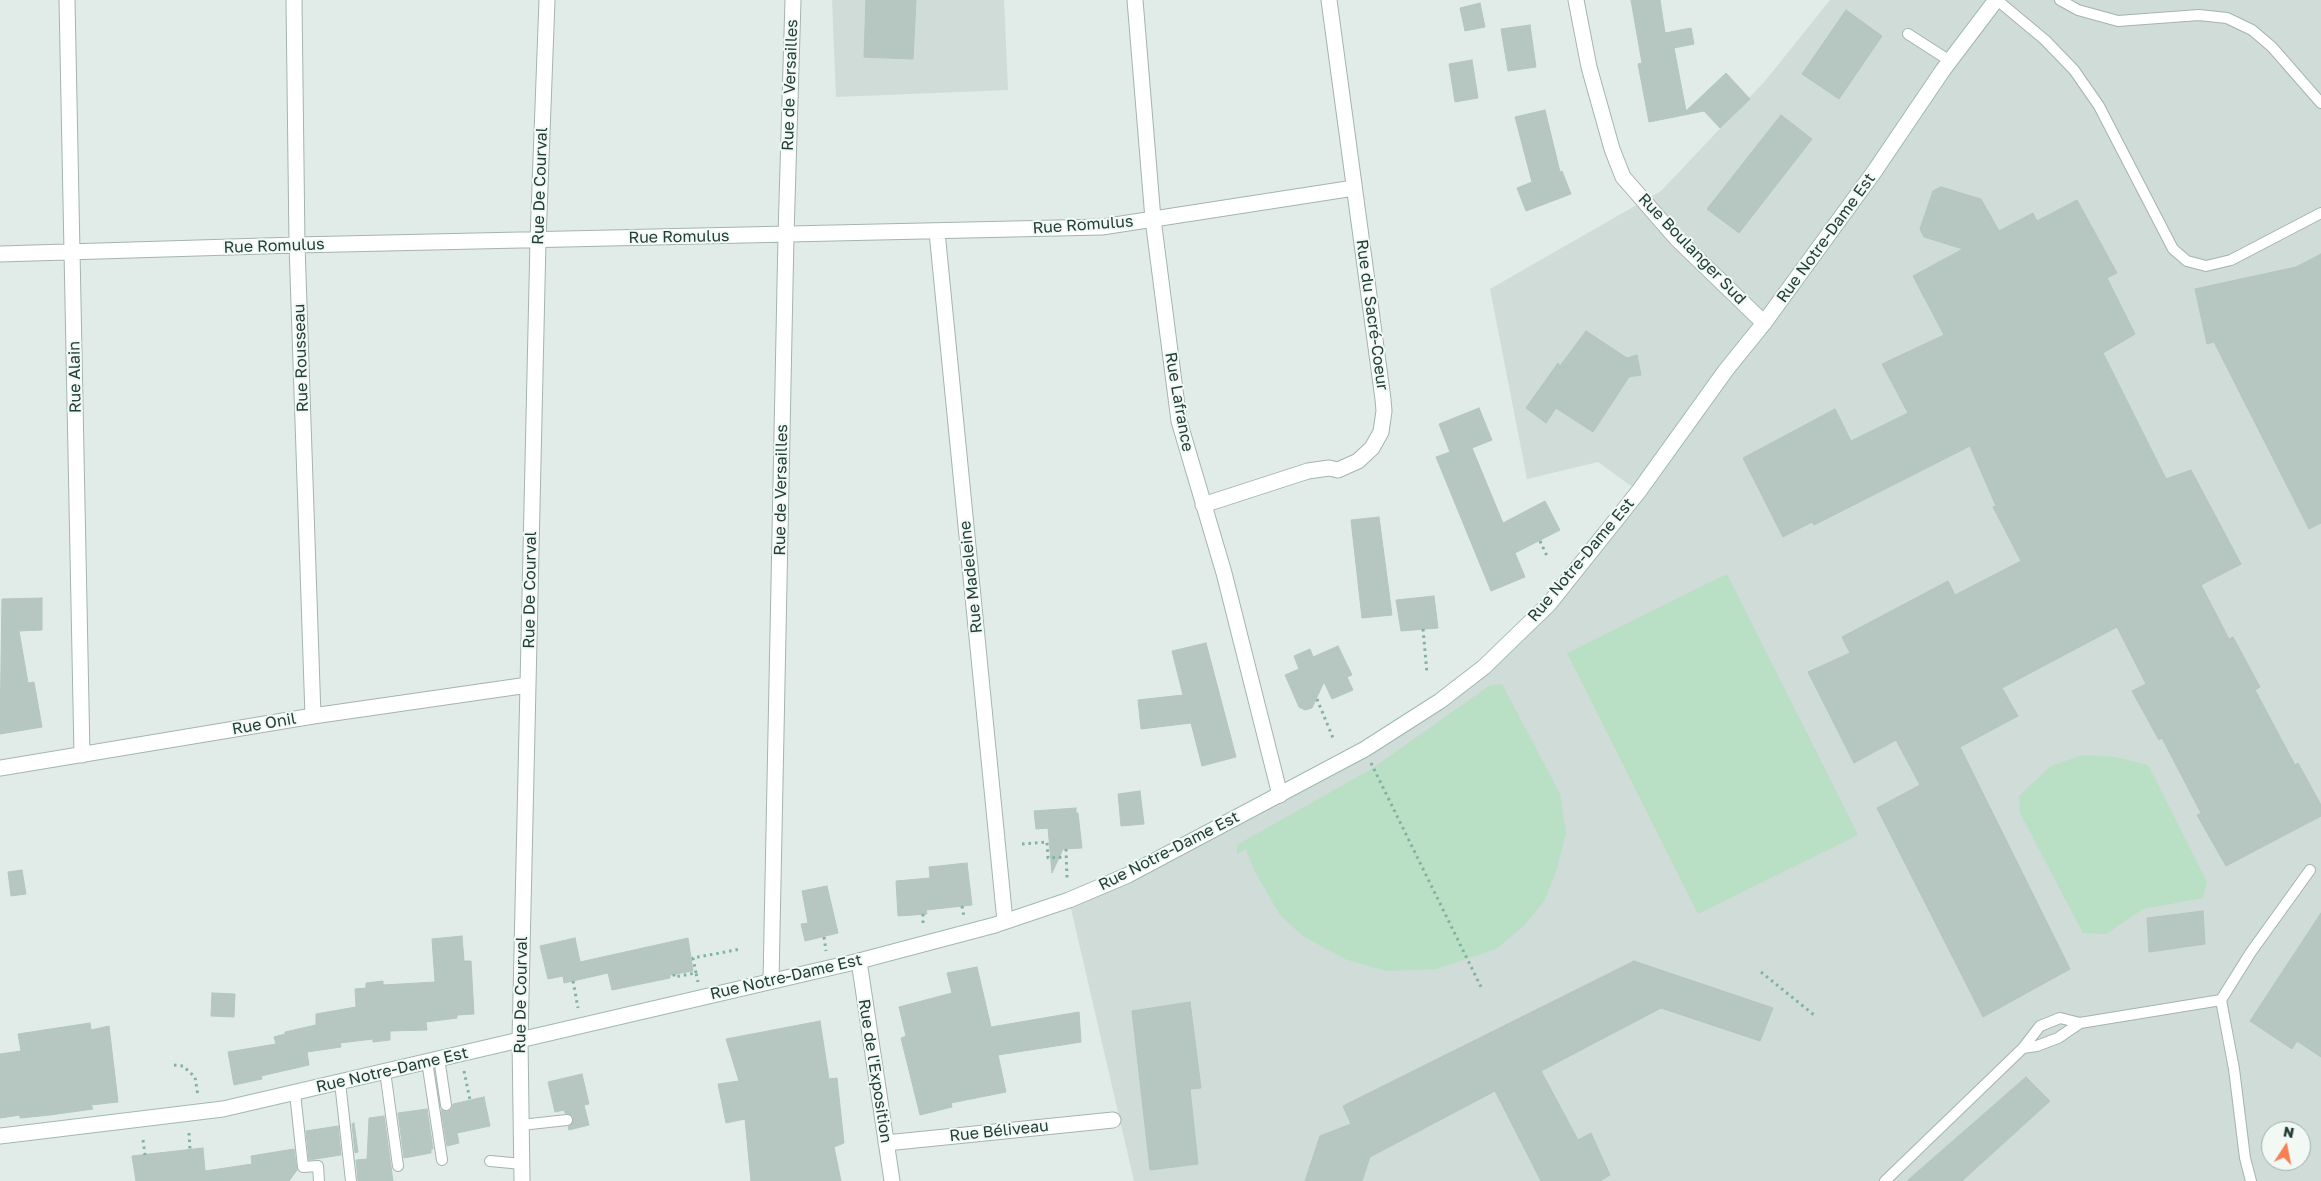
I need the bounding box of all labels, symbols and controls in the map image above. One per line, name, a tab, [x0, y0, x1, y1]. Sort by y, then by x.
street label: Rue de Versailles	[778, 19, 802, 151]
street label: Rue De Courval	[528, 127, 552, 245]
street label: Rue Notre-Dame Est	[1773, 169, 1879, 307]
street label: Rue Boulanger Sud	[1634, 190, 1750, 308]
street label: Rue Romulus	[1032, 212, 1134, 238]
street label: Rue Romulus	[628, 227, 730, 247]
street label: Rue Romulus	[223, 235, 325, 257]
street label: Rue du Sacré-Coeur	[1352, 238, 1392, 392]
street label: Rue Rousseau	[290, 303, 312, 413]
street label: Rue Alain	[65, 341, 85, 413]
street label: Rue Lafrance	[1161, 351, 1197, 453]
street label: Rue de Versailles	[770, 424, 792, 556]
street label: Rue Notre-Dame Est	[1524, 494, 1638, 626]
street label: Rue Madeleine	[956, 520, 986, 634]
street label: Rue De Courval	[519, 531, 541, 649]
street label: Rue Onil	[231, 709, 297, 739]
street label: Rue Notre-Dame Est	[1095, 807, 1243, 895]
street label: Rue De Courval	[510, 936, 532, 1054]
street label: Rue Notre-Dame Est	[708, 950, 864, 1004]
street label: Rue de l'Exposition	[854, 998, 896, 1144]
street label: Rue Notre-Dame Est	[314, 1043, 470, 1097]
street label: Rue Béliveau	[948, 1116, 1050, 1146]
north arrow	[2261, 1121, 2311, 1171]
text: N	[2282, 1122, 2296, 1141]

